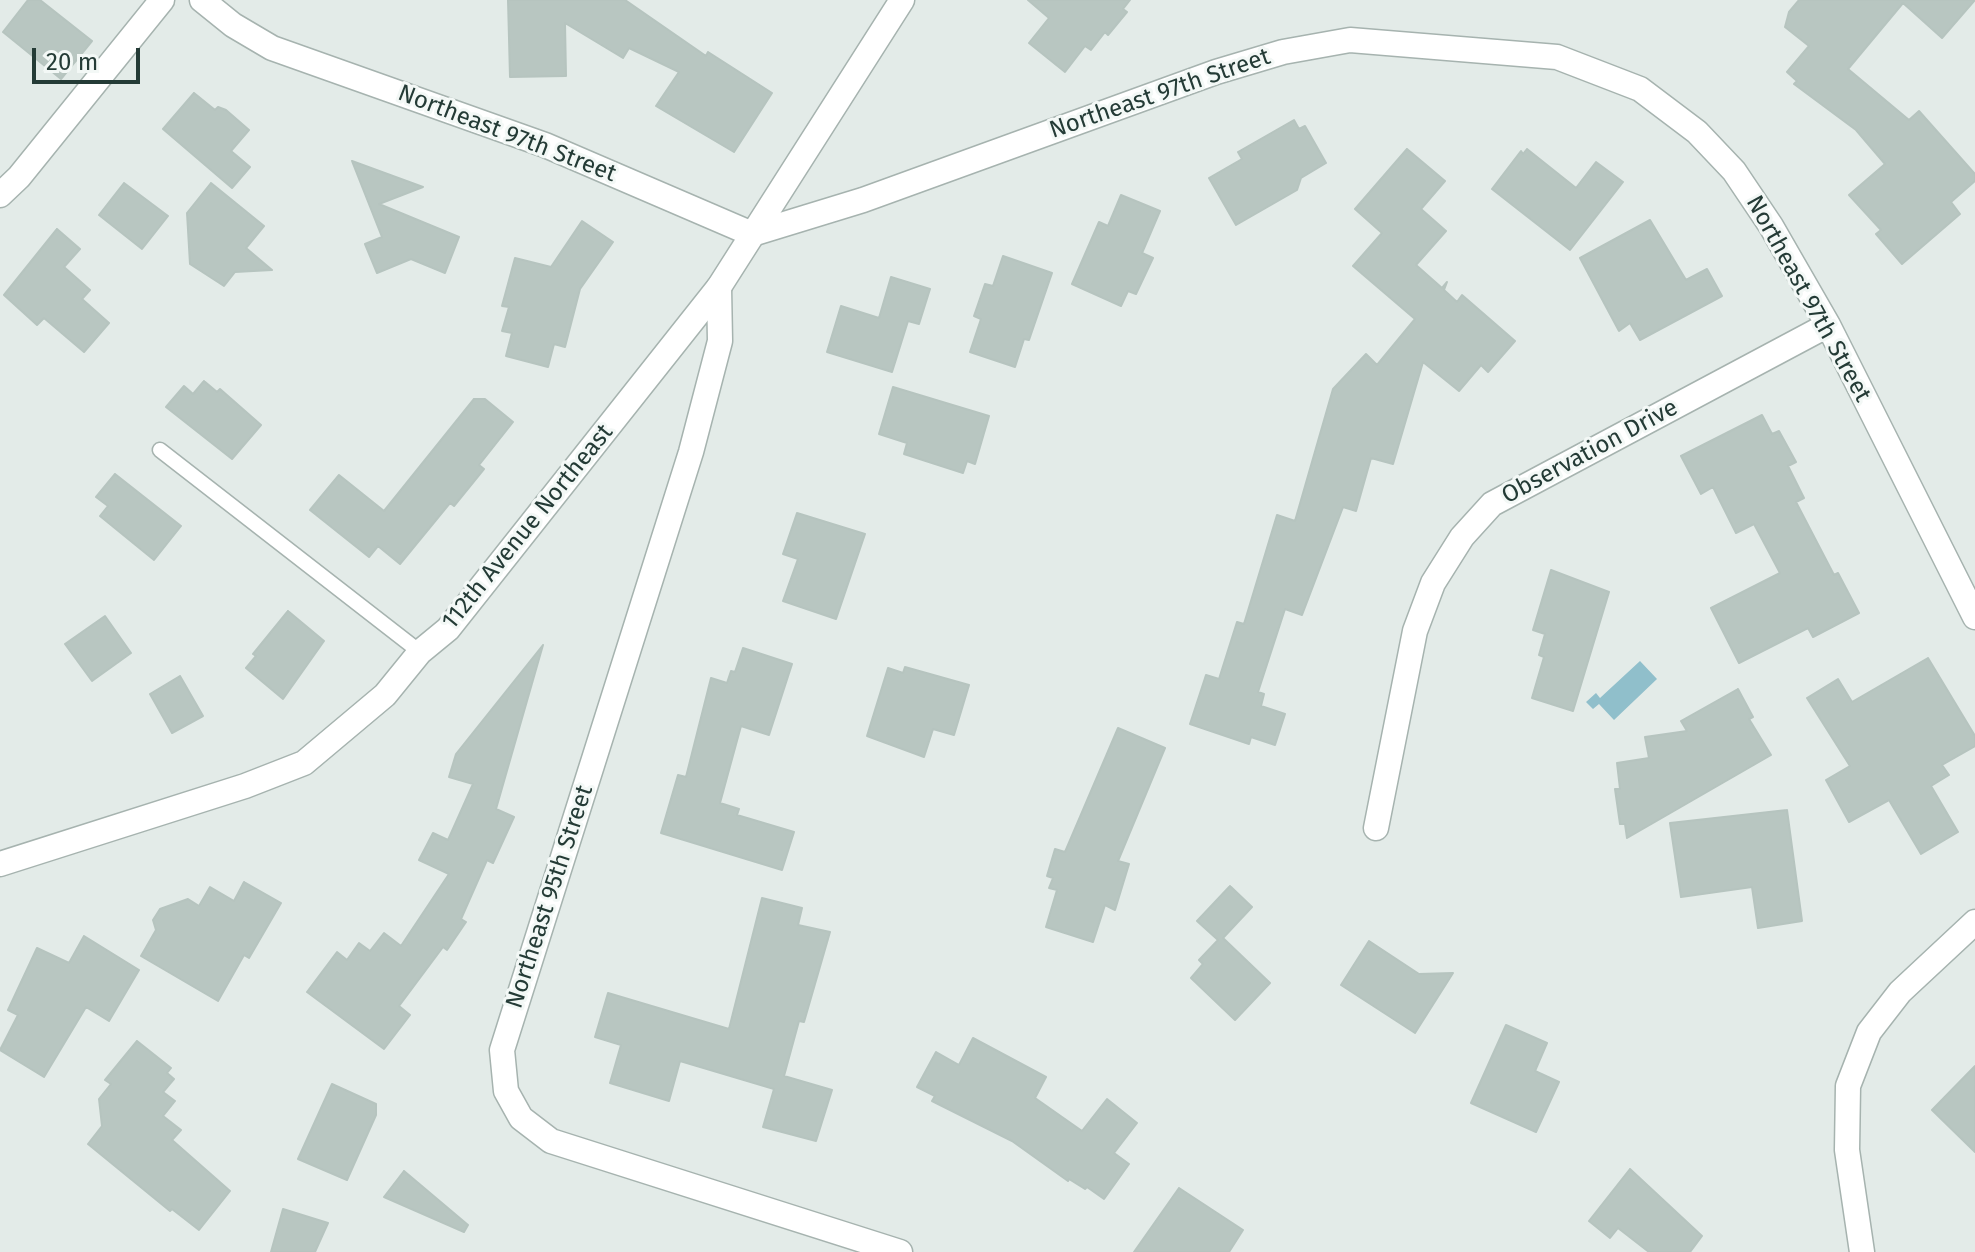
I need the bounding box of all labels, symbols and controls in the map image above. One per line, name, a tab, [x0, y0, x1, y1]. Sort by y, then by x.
scale bar	[36, 32, 144, 82]
street label: Northeast 97th Street	[1046, 43, 1274, 145]
text: 20 m	[46, 48, 98, 76]
street label: Northeast 97th Street	[394, 79, 620, 189]
street label: Northeast 97th Street	[1739, 191, 1877, 407]
street label: Observation Drive	[1497, 394, 1683, 510]
street label: 112th Avenue Northeast	[436, 419, 620, 635]
street label: Northeast 95th Street	[500, 782, 600, 1012]

